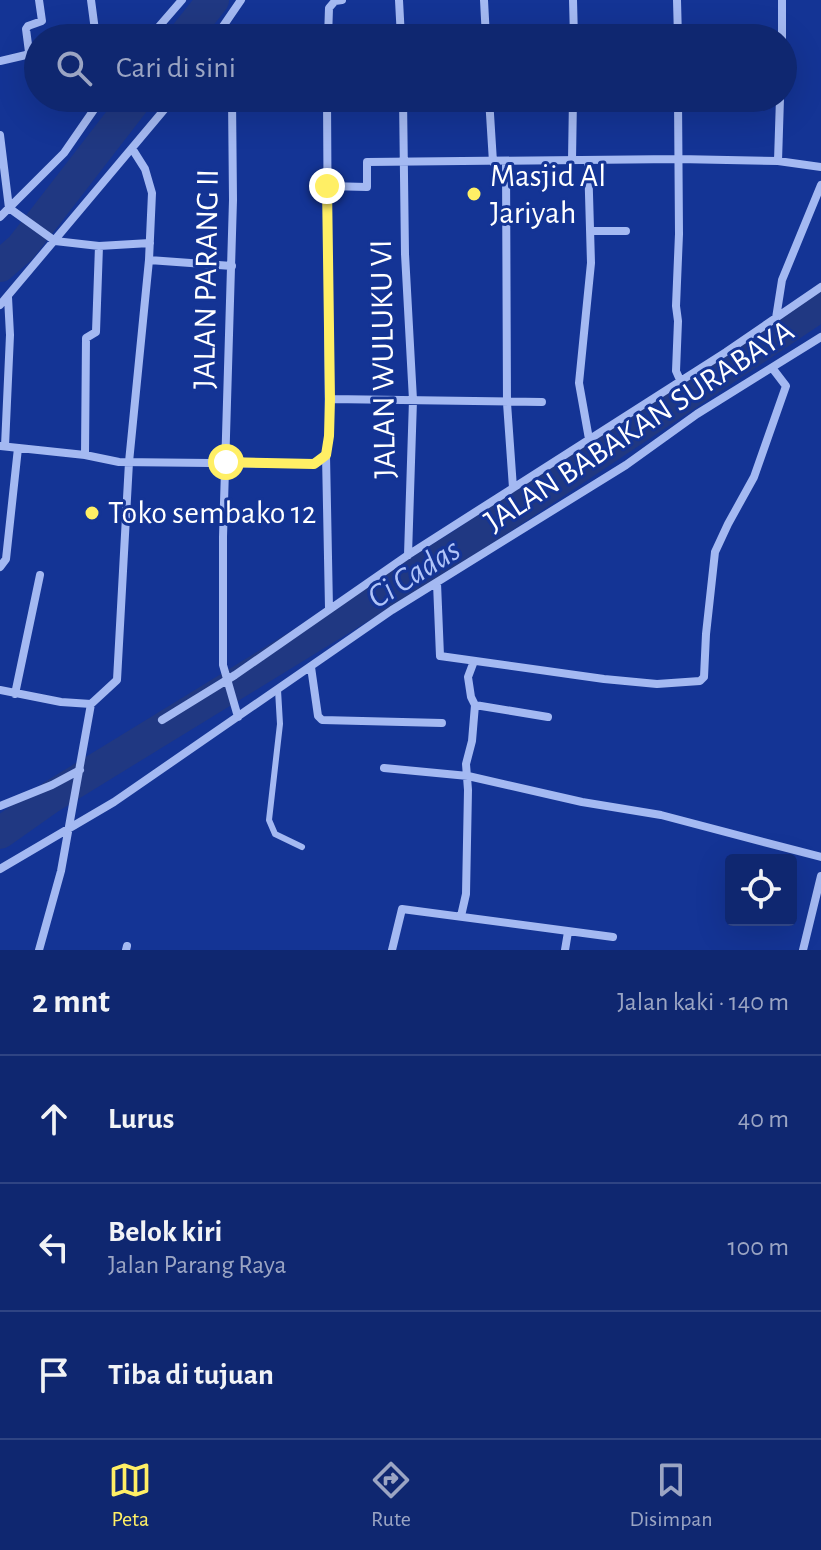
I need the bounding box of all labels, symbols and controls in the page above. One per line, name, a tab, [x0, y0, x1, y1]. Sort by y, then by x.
search box	[24, 24, 797, 112]
icon: search	[52, 46, 96, 90]
text: Cari di sini	[116, 53, 236, 83]
place label: Masjid Al Jariyah	[490, 160, 606, 229]
route end	[309, 168, 345, 204]
street label: JALAN PARANG II	[188, 169, 224, 389]
marker: Masjid Al Jariyah	[465, 185, 483, 203]
street label: JALAN WULUKU VI	[365, 239, 401, 479]
street label: JALAN BABAKAN SURABAYA	[479, 314, 799, 538]
route start	[208, 444, 244, 480]
place label: Toko sembako 12	[108, 497, 316, 529]
marker: Toko sembako 12	[83, 504, 101, 522]
water label: Ci Cadas	[362, 533, 466, 615]
map controls	[725, 854, 797, 926]
button: locate	[725, 854, 797, 926]
text: 2 mnt	[32, 985, 110, 1019]
text: Jalan kaki · 140 m	[617, 989, 789, 1015]
icon: ahead	[32, 1097, 76, 1141]
text: Lurus	[108, 1104, 174, 1134]
text: 40 m	[738, 1106, 789, 1132]
text: Belok kiri	[108, 1217, 222, 1247]
icon: left	[32, 1225, 76, 1269]
text: 100 m	[728, 1234, 789, 1260]
text: Jalan Parang Raya	[108, 1252, 287, 1278]
icon: arrive	[32, 1353, 76, 1397]
text: Tiba di tujuan	[108, 1360, 274, 1390]
tab: Peta	[108, 1458, 152, 1532]
tab: Rute	[369, 1458, 413, 1532]
tab: Disimpan	[630, 1458, 713, 1532]

